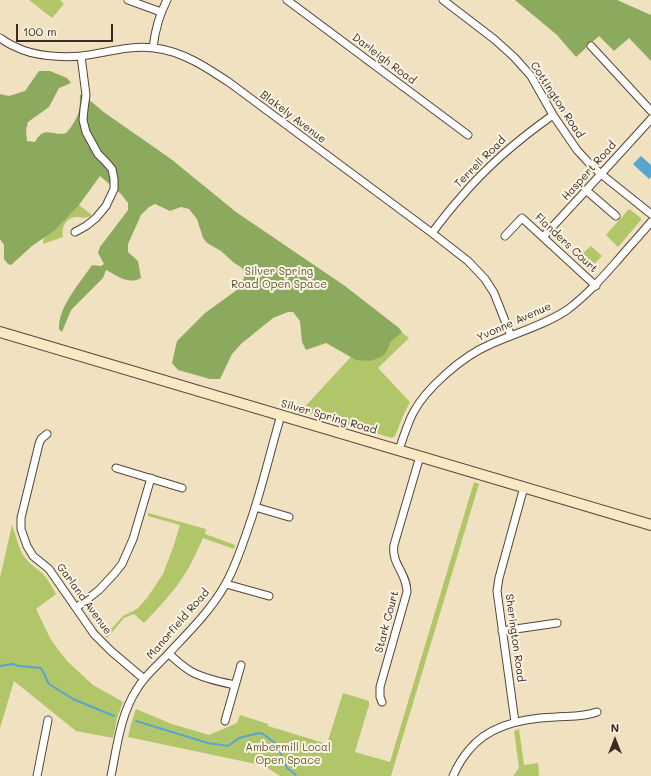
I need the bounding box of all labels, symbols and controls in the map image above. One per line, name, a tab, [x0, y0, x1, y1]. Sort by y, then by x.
scale bar	[18, 16, 115, 42]
text: 100 m	[23, 23, 57, 39]
street label: Darleigh Road	[350, 31, 418, 87]
street label: Cottington Road	[527, 59, 587, 141]
street label: Blakely Avenue	[257, 88, 329, 146]
street label: Terrell Road	[452, 134, 508, 190]
street label: Haspert Road	[559, 139, 619, 203]
street label: Flanders Court	[532, 211, 600, 275]
park label: Silver Spring Road Open Space	[231, 265, 327, 291]
street label: Yvonne Avenue	[475, 300, 553, 344]
street label: Silver Spring Road	[279, 397, 379, 437]
street label: Garland Avenue	[54, 561, 114, 637]
street label: Manorfield Road	[144, 586, 212, 662]
street label: Stark Court	[372, 590, 402, 654]
street label: Sherington Road	[502, 593, 528, 683]
north arrow	[595, 720, 635, 760]
text: N	[611, 720, 619, 735]
park label: Ambermill Local Open Space	[245, 741, 331, 767]

